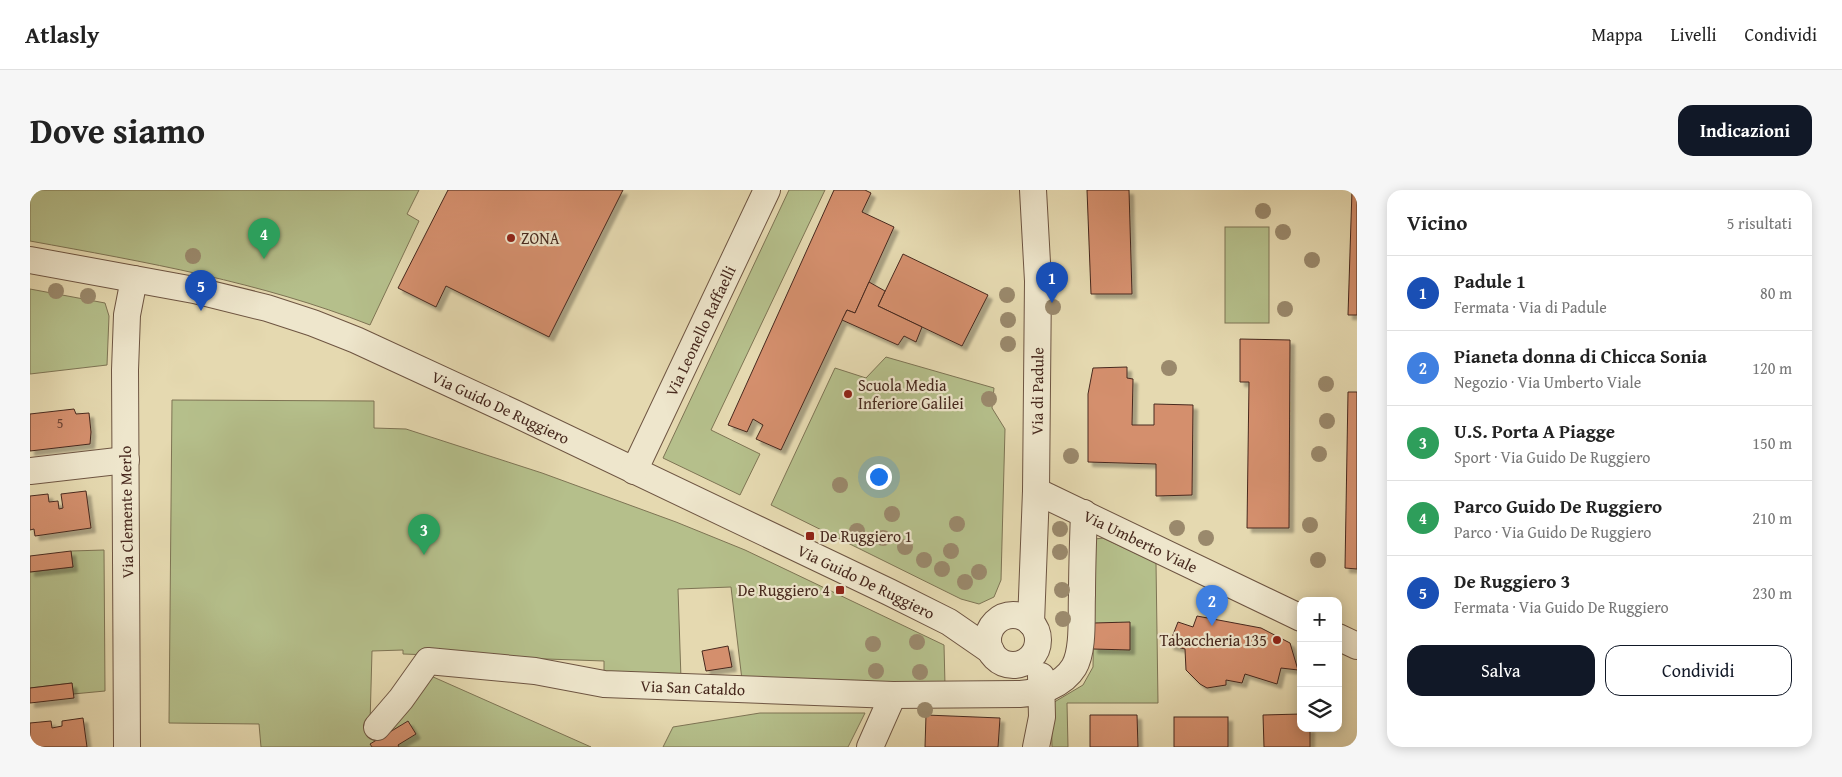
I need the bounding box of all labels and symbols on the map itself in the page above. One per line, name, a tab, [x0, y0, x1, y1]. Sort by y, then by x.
pin: 4	[248, 218, 280, 259]
place label: ZONA	[521, 226, 560, 250]
marker: ZONA	[505, 232, 517, 244]
street label: Via Leonello Raffaelli	[659, 261, 742, 400]
pin: 1	[1036, 262, 1068, 303]
pin: 5	[185, 270, 217, 311]
street label: Via di Padule	[1025, 347, 1049, 435]
street label: Via Guido De Ruggiero	[428, 365, 574, 450]
place label: Scuola Media Inferiore Galilei	[858, 373, 964, 415]
marker: Scuola Media Inferiore Galilei	[842, 388, 854, 400]
house number: 5	[57, 413, 63, 433]
street label: Via Clemente Merlo	[113, 445, 139, 579]
your location	[866, 464, 892, 490]
street label: Via Umberto Viale	[1080, 504, 1202, 579]
pin: 3	[408, 514, 440, 555]
place label: De Ruggiero 1	[820, 524, 912, 548]
marker: De Ruggiero 1	[804, 530, 816, 542]
street label: Via Guido De Ruggiero	[793, 538, 939, 625]
place label: De Ruggiero 4	[738, 578, 830, 602]
marker: De Ruggiero 4	[834, 584, 846, 596]
pin: 2	[1196, 585, 1228, 626]
place label: Tabaccheria 135	[1160, 628, 1267, 652]
marker: Tabaccheria 135	[1271, 634, 1283, 646]
street label: Via San Cataldo	[640, 673, 746, 701]

